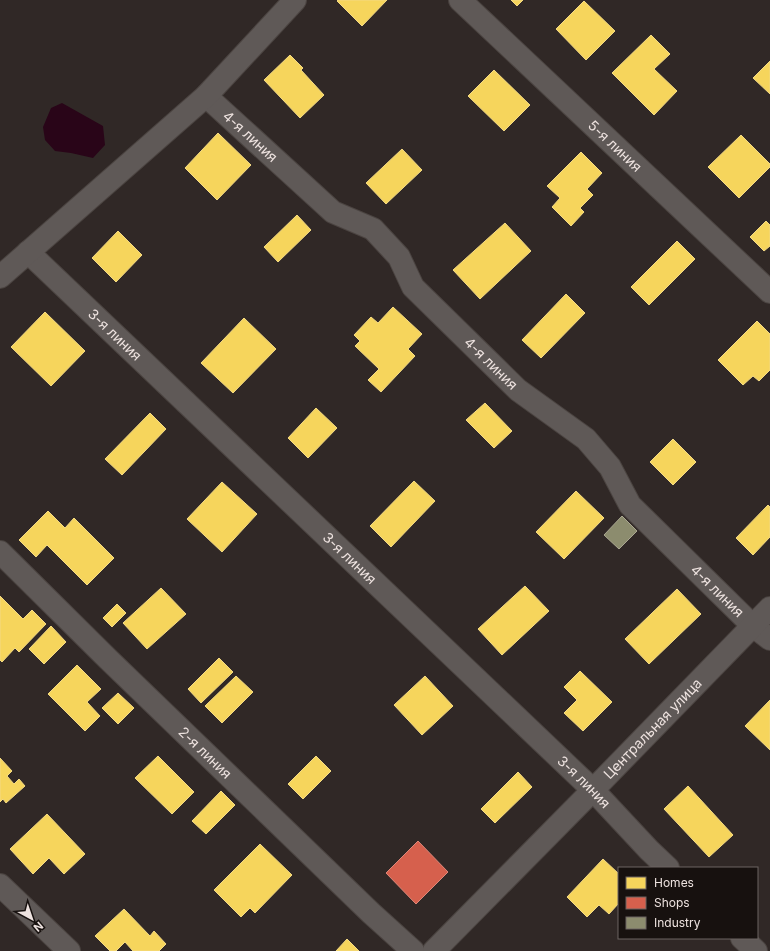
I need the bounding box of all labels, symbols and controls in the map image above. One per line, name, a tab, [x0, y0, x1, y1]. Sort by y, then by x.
street label: 4-я линия	[220, 107, 281, 165]
street label: 5-я линия	[585, 116, 646, 175]
street label: 3-я линия	[85, 305, 146, 364]
street label: 4-я линия	[461, 333, 521, 393]
street label: 3-я линия	[320, 528, 380, 587]
street label: 4-я линия	[688, 561, 748, 620]
street label: Центральная улица	[600, 674, 705, 782]
street label: 2-я линия	[175, 723, 236, 782]
street label: 3-я линия	[554, 752, 614, 811]
legend	[618, 867, 758, 939]
text: Homes	[654, 875, 694, 890]
text: Shops	[654, 895, 690, 910]
north arrow	[12, 899, 52, 939]
text: Industry	[654, 915, 701, 930]
text: N	[31, 919, 46, 935]

